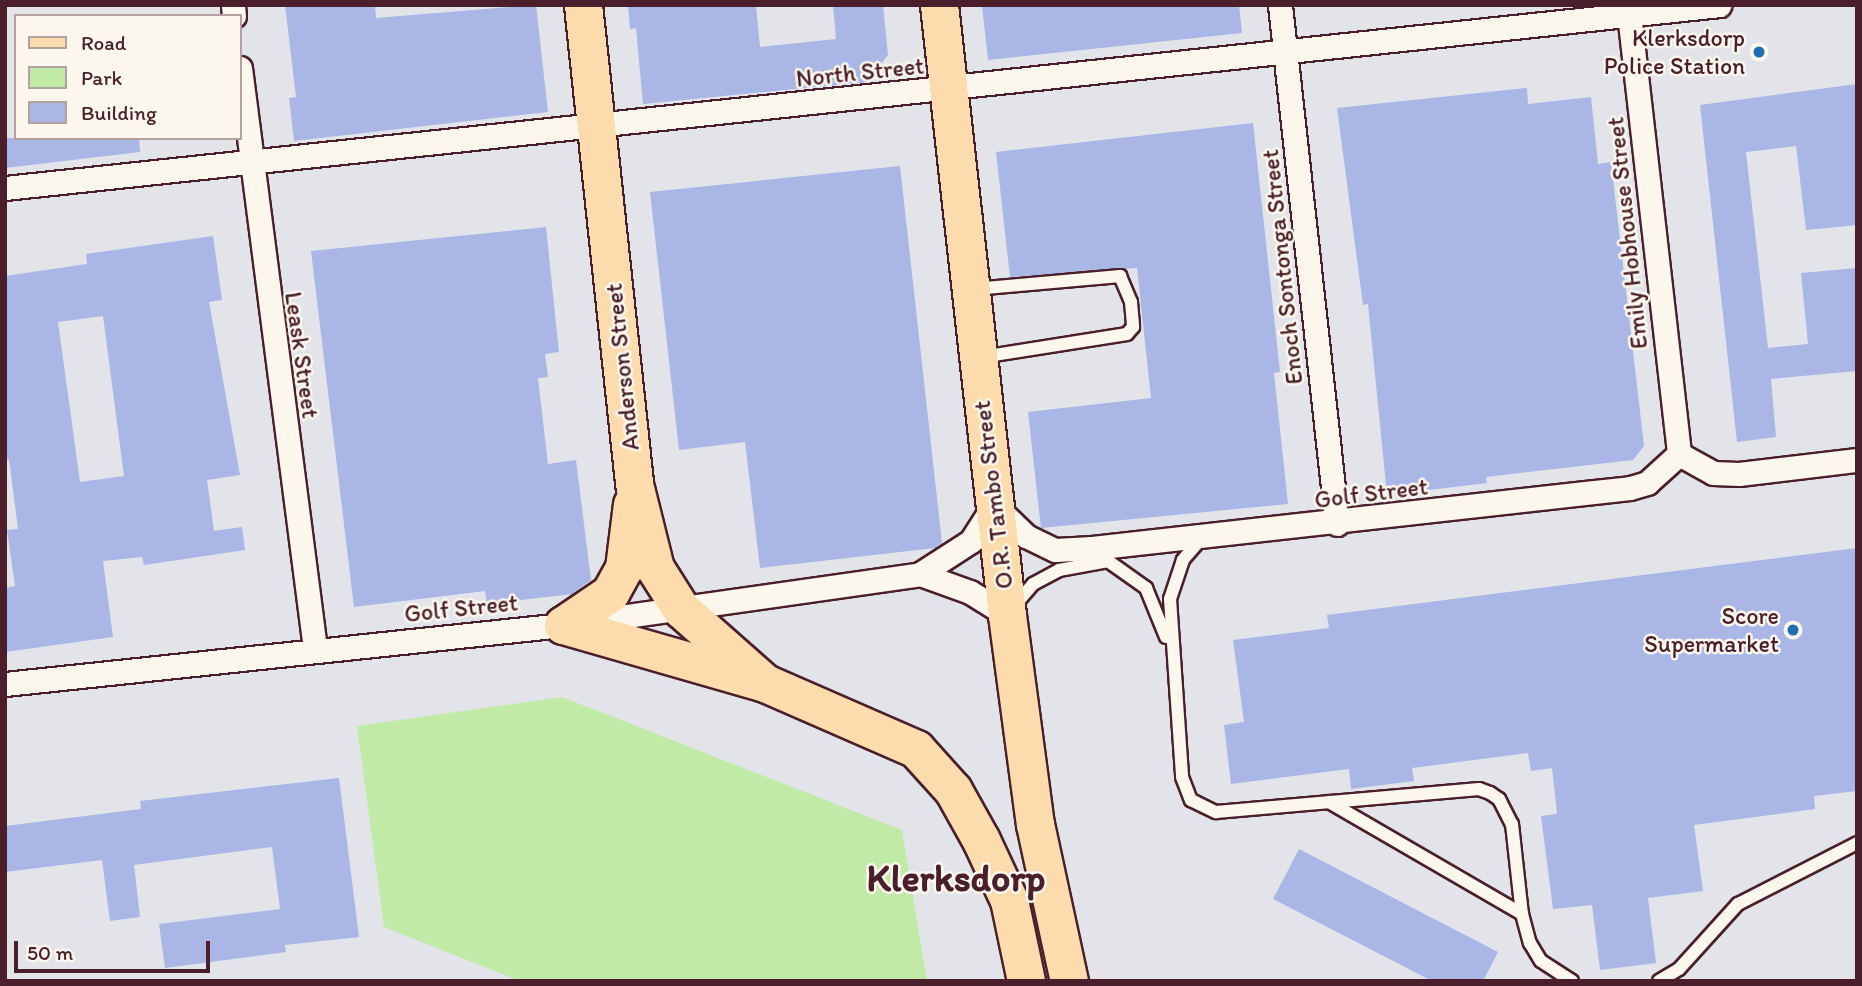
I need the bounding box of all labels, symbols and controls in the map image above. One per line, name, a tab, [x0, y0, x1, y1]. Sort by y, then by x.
legend	[14, 14, 242, 140]
place label: Klerksdorp Police Station	[1603, 24, 1745, 80]
text: Road	[81, 30, 126, 55]
marker: Klerksdorp Police Station	[1751, 44, 1767, 60]
street label: North Street	[795, 51, 925, 93]
text: Park	[81, 65, 122, 90]
text: Building	[81, 100, 157, 125]
street label: Emily Hobhouse Street	[1600, 115, 1654, 351]
street label: Enoch Sontonga Street	[1255, 148, 1309, 386]
street label: Anderson Street	[599, 282, 645, 452]
street label: Leask Street	[279, 290, 325, 420]
street label: O.R. Tambo Street	[967, 401, 1019, 589]
street label: Golf Street	[1313, 472, 1429, 514]
street label: Golf Street	[403, 588, 519, 628]
place label: Score Supermarket	[1644, 602, 1779, 658]
marker: Score Supermarket	[1785, 622, 1801, 638]
district label: Klerksdorp	[867, 856, 1045, 902]
scale bar	[18, 926, 214, 970]
text: 50 m	[27, 940, 73, 965]

